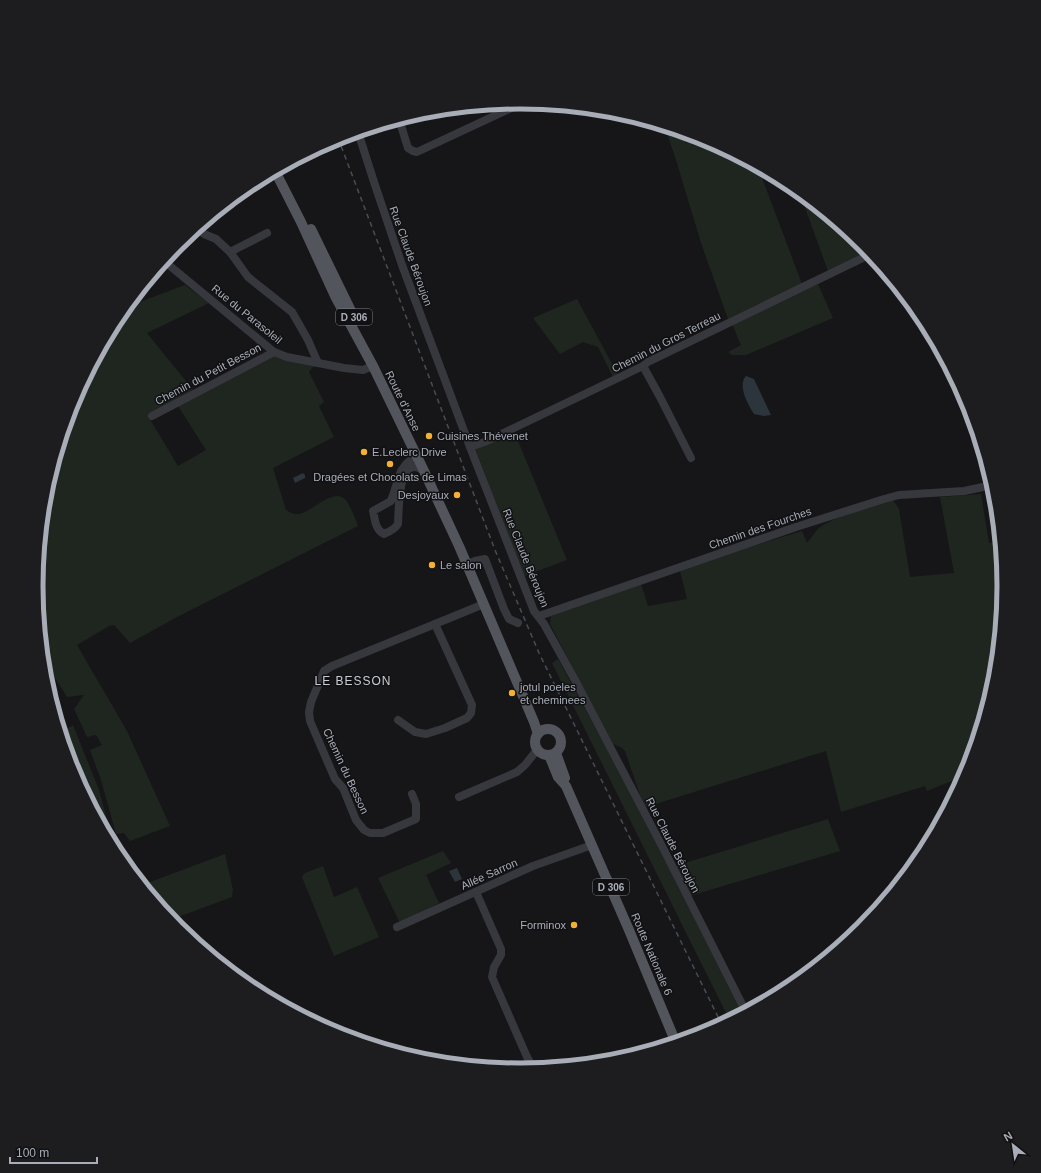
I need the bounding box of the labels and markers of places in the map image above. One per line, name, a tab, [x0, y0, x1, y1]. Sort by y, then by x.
place label: Cuisines Thévenet	[437, 430, 528, 442]
marker: Cuisines Thévenet	[424, 431, 434, 441]
place label: E.Leclerc Drive	[372, 446, 447, 458]
marker: E.Leclerc Drive	[359, 447, 369, 457]
marker: Dragées et Chocolats de Limas	[385, 459, 395, 469]
place label: Dragées et Chocolats de Limas	[313, 471, 467, 483]
place label: Desjoyaux	[398, 489, 449, 501]
marker: Desjoyaux	[452, 490, 462, 500]
place label: Le salon	[440, 559, 482, 571]
marker: Le salon	[427, 560, 437, 570]
place label: jotul poeles et cheminees	[519, 681, 586, 706]
marker: jotul poeles et cheminees	[507, 688, 517, 698]
place label: Forminox	[520, 919, 566, 931]
marker: Forminox	[569, 920, 579, 930]

